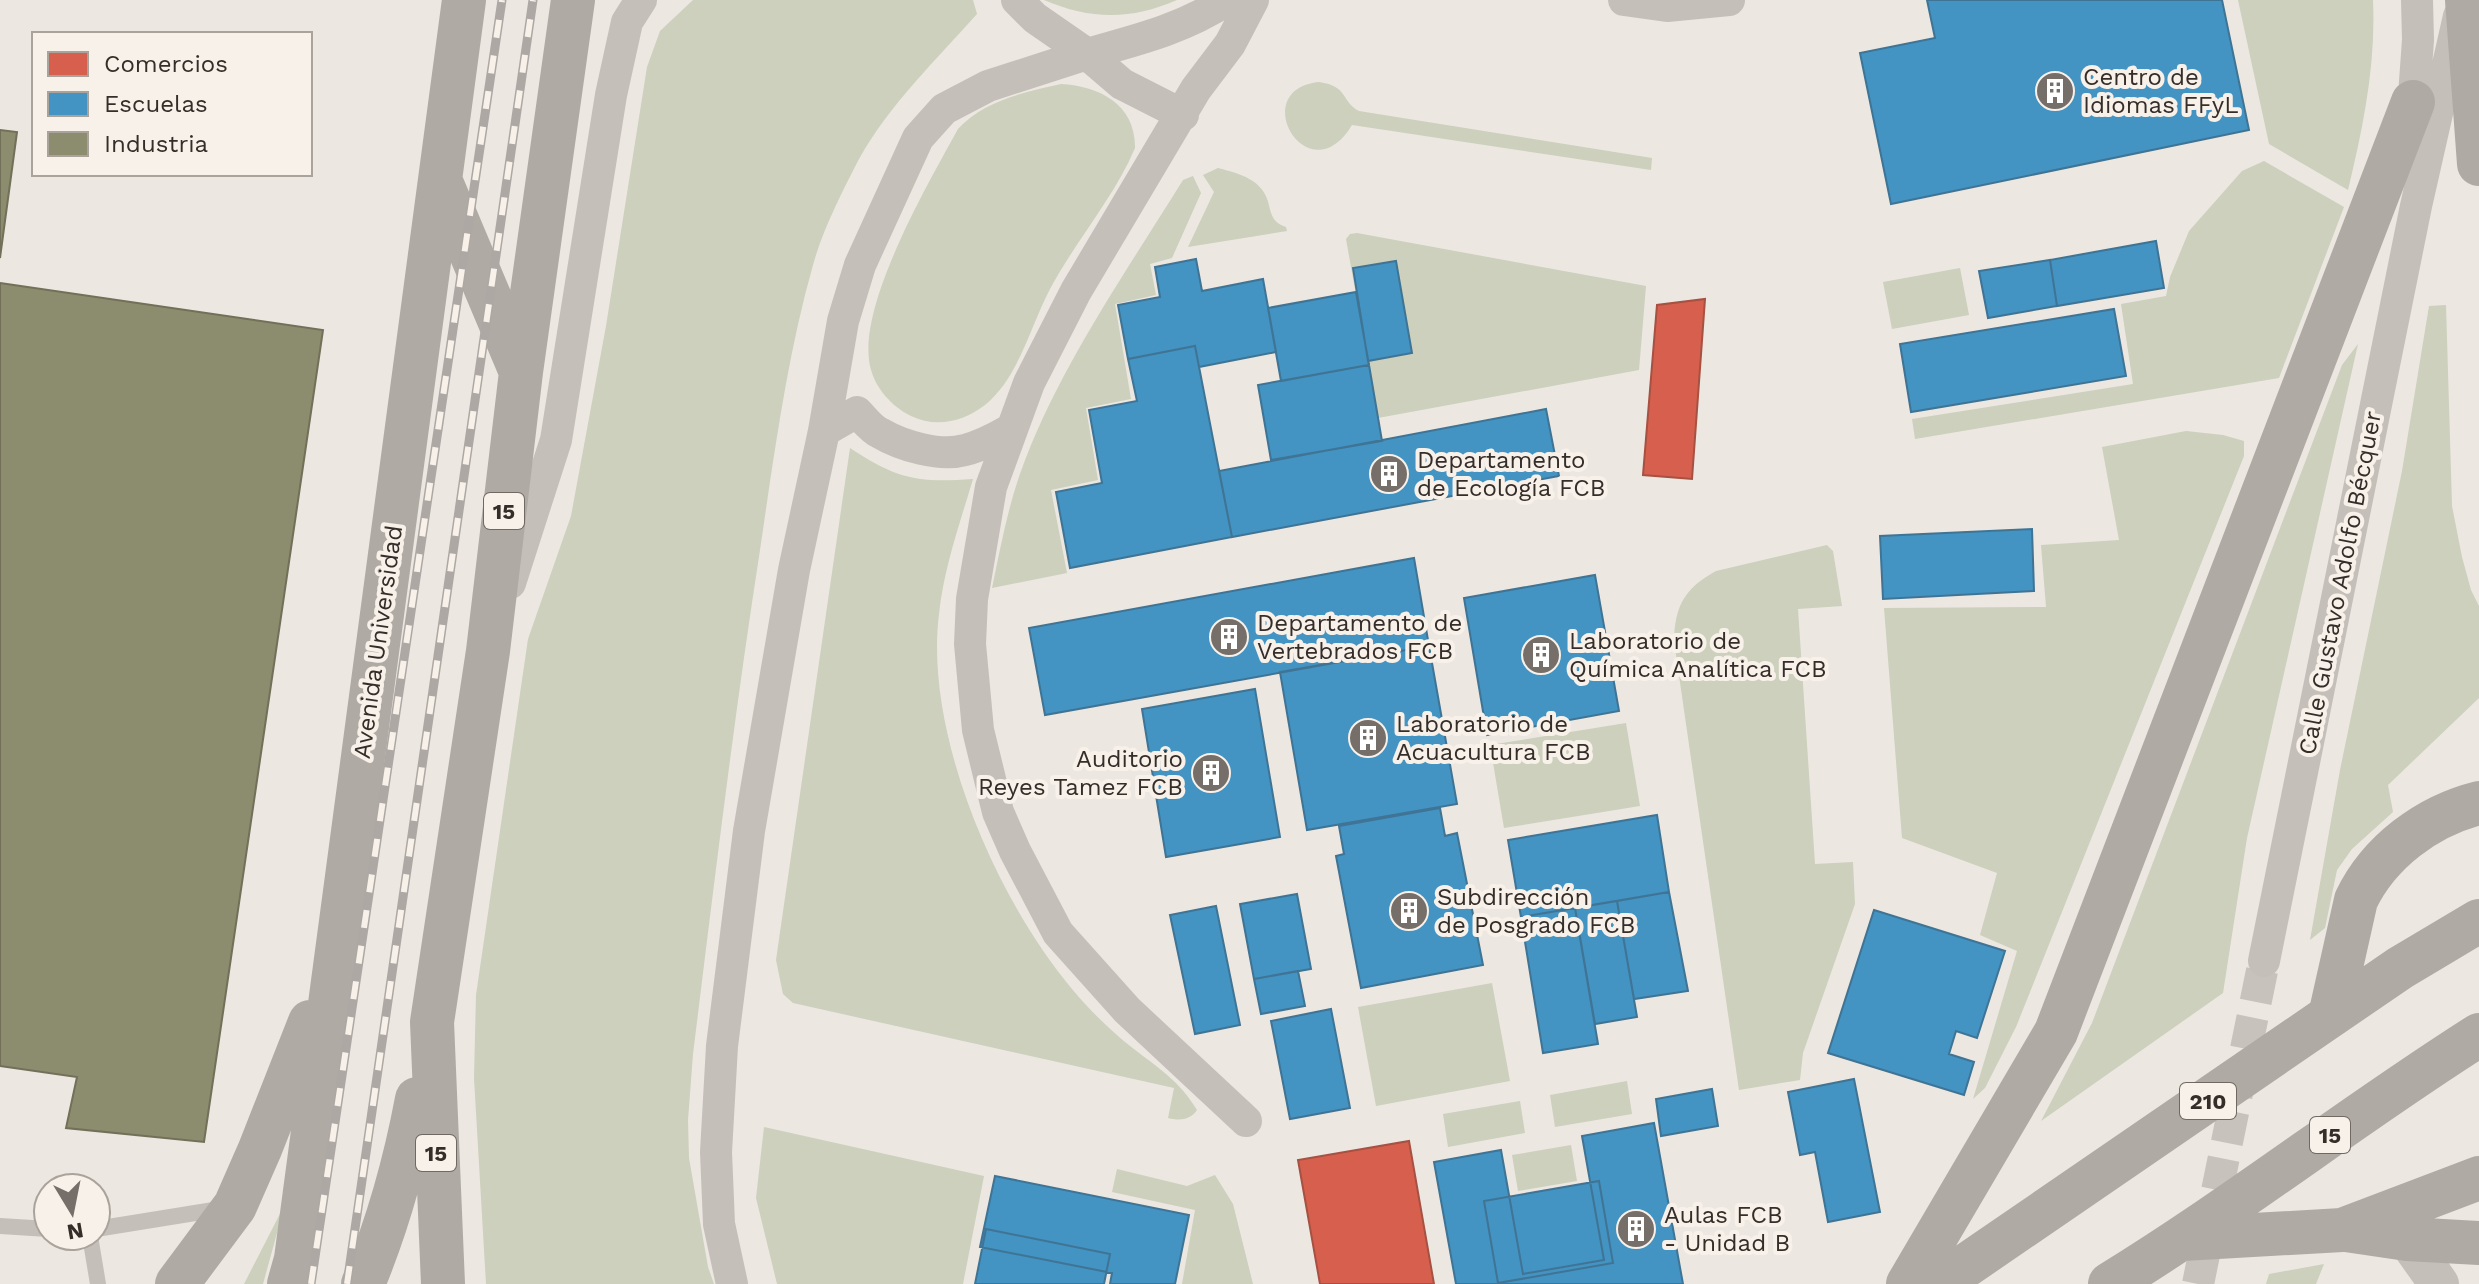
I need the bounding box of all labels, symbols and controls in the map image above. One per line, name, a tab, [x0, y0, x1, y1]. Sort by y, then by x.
legend	[32, 32, 312, 176]
text: Comercios	[104, 50, 228, 78]
place label: Centro de Idiomas FFyL	[2083, 63, 2239, 119]
building icon: Centro de Idiomas FFyL	[2034, 70, 2076, 112]
text: Escuelas	[104, 90, 208, 118]
text: Industria	[104, 130, 208, 158]
street label: Calle Gustavo Adolfo Bécquer	[2293, 409, 2387, 757]
place label: Departamento de Ecología FCB	[1417, 446, 1605, 502]
building icon: Departamento de Ecología FCB	[1368, 453, 1410, 495]
road number: 15	[484, 493, 524, 529]
street label: Avenida Universidad	[348, 524, 408, 760]
place label: Departamento de Vertebrados FCB	[1257, 609, 1462, 665]
building icon: Departamento de Vertebrados FCB	[1208, 616, 1250, 658]
place label: Laboratorio de Química Analítica FCB	[1569, 627, 1827, 683]
building icon: Laboratorio de Química Analítica FCB	[1520, 634, 1562, 676]
place label: Laboratorio de Acuacultura FCB	[1396, 710, 1591, 766]
building icon: Laboratorio de Acuacultura FCB	[1347, 717, 1389, 759]
place label: Auditorio Reyes Tamez FCB	[978, 745, 1183, 801]
building icon: Auditorio Reyes Tamez FCB	[1190, 752, 1232, 794]
place label: Subdirección de Posgrado FCB	[1437, 883, 1635, 939]
building icon: Subdirección de Posgrado FCB	[1388, 890, 1430, 932]
road number: 210	[2180, 1083, 2236, 1119]
road number: 15	[2310, 1117, 2350, 1153]
road number: 15	[416, 1135, 456, 1171]
north arrow	[32, 1172, 112, 1252]
place label: Aulas FCB - Unidad B	[1664, 1201, 1790, 1257]
building icon: Aulas FCB - Unidad B	[1615, 1208, 1657, 1250]
text: N	[65, 1217, 86, 1245]

